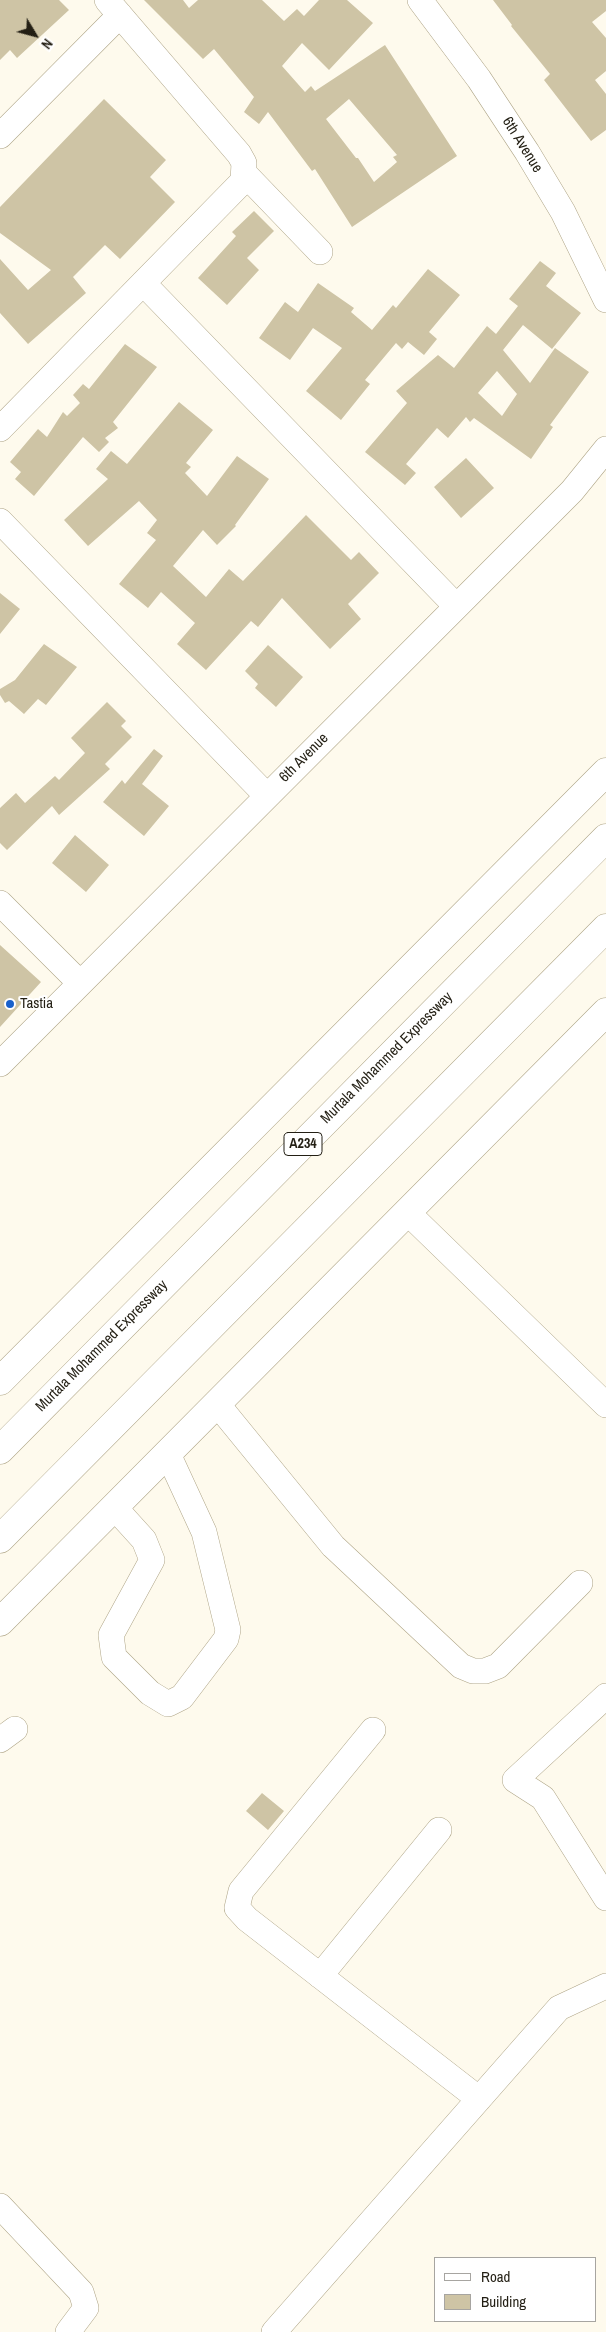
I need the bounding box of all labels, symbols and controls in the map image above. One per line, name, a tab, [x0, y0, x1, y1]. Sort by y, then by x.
north arrow	[10, 10, 60, 60]
text: N	[37, 35, 57, 53]
street label: 6th Avenue	[498, 114, 546, 176]
street label: 6th Avenue	[276, 730, 332, 786]
street label: Murtala Mohammed Expressway	[317, 988, 457, 1128]
place label: Tastia	[20, 995, 53, 1013]
marker: Tastia	[4, 998, 16, 1010]
road number: A234	[284, 1132, 322, 1156]
street label: Murtala Mohammed Expressway	[32, 1276, 172, 1416]
legend	[434, 2257, 596, 2322]
text: Road	[481, 2266, 510, 2287]
text: Building	[481, 2291, 526, 2312]

